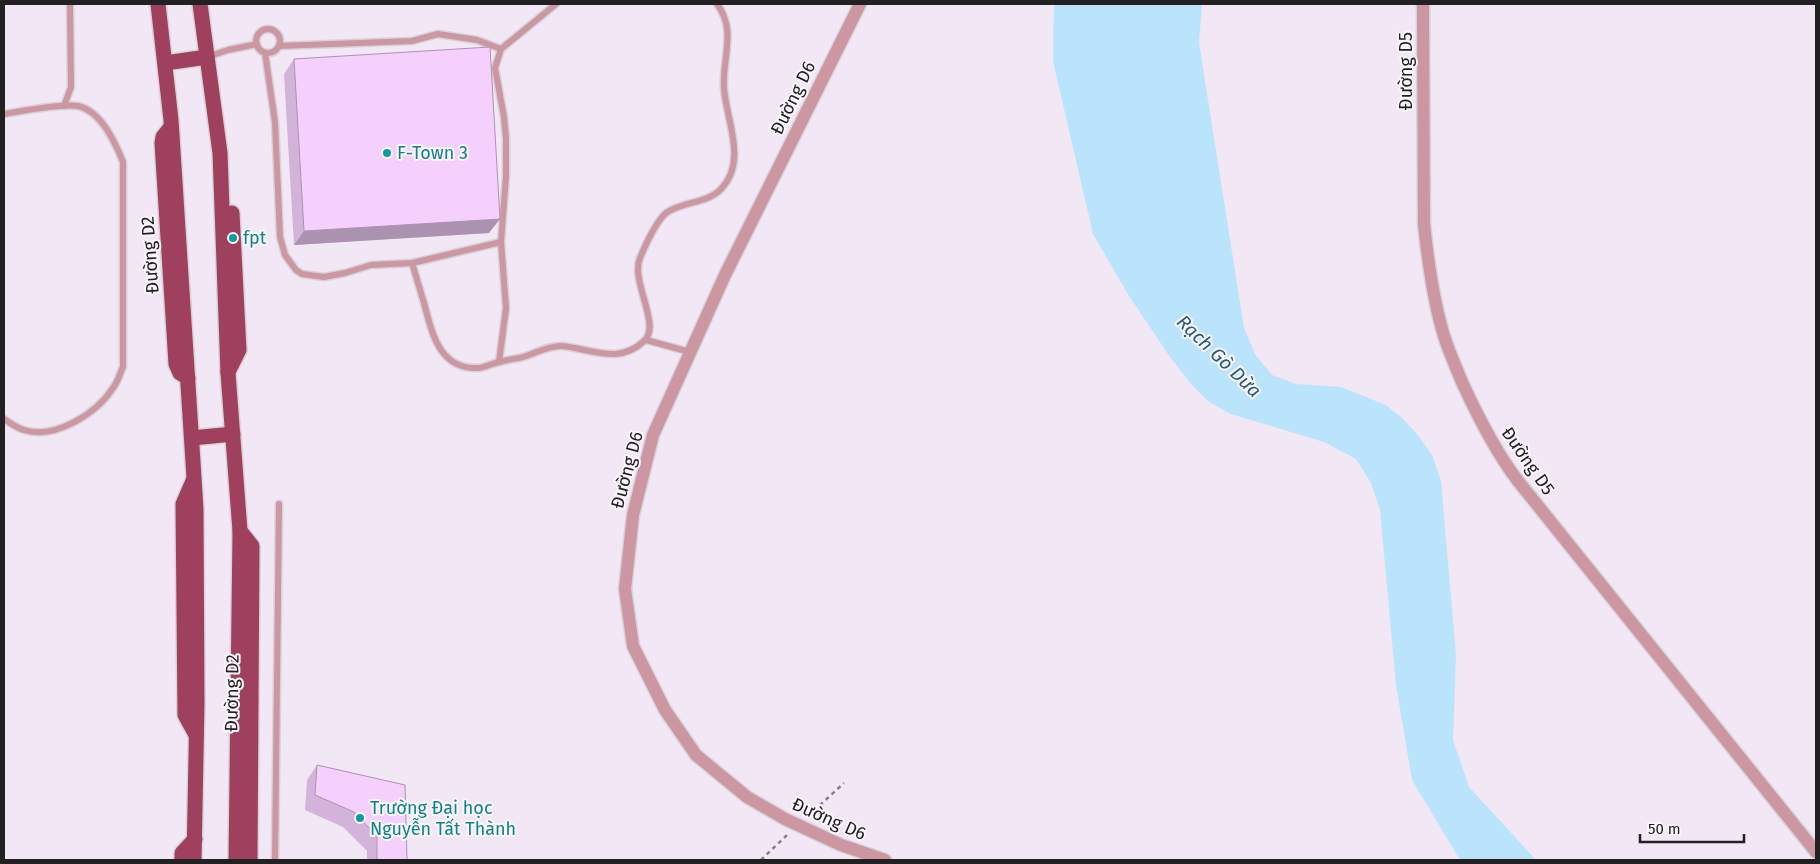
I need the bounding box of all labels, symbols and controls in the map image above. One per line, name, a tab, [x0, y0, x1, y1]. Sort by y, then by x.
street label: Đường D5	[1395, 32, 1417, 110]
street label: Đường D6	[766, 58, 820, 138]
place label: F-Town 3	[397, 142, 468, 164]
marker: F-Town 3	[381, 147, 393, 159]
street label: Đường D2	[136, 215, 164, 295]
place label: fpt	[243, 227, 267, 249]
marker: fpt	[227, 232, 239, 244]
water label: Rạch Gò Dừa	[1172, 310, 1266, 402]
street label: Đường D5	[1497, 423, 1559, 499]
street label: Đường D6	[606, 429, 648, 511]
street label: Đường D2	[220, 654, 244, 732]
street label: Đường D6	[789, 793, 869, 845]
place label: Trường Đại học Nguyễn Tất Thành	[370, 797, 516, 840]
marker: Trường Đại học Nguyễn Tất Thành	[354, 812, 366, 824]
scale bar	[1640, 812, 1744, 844]
text: 50 m	[1648, 820, 1681, 838]

